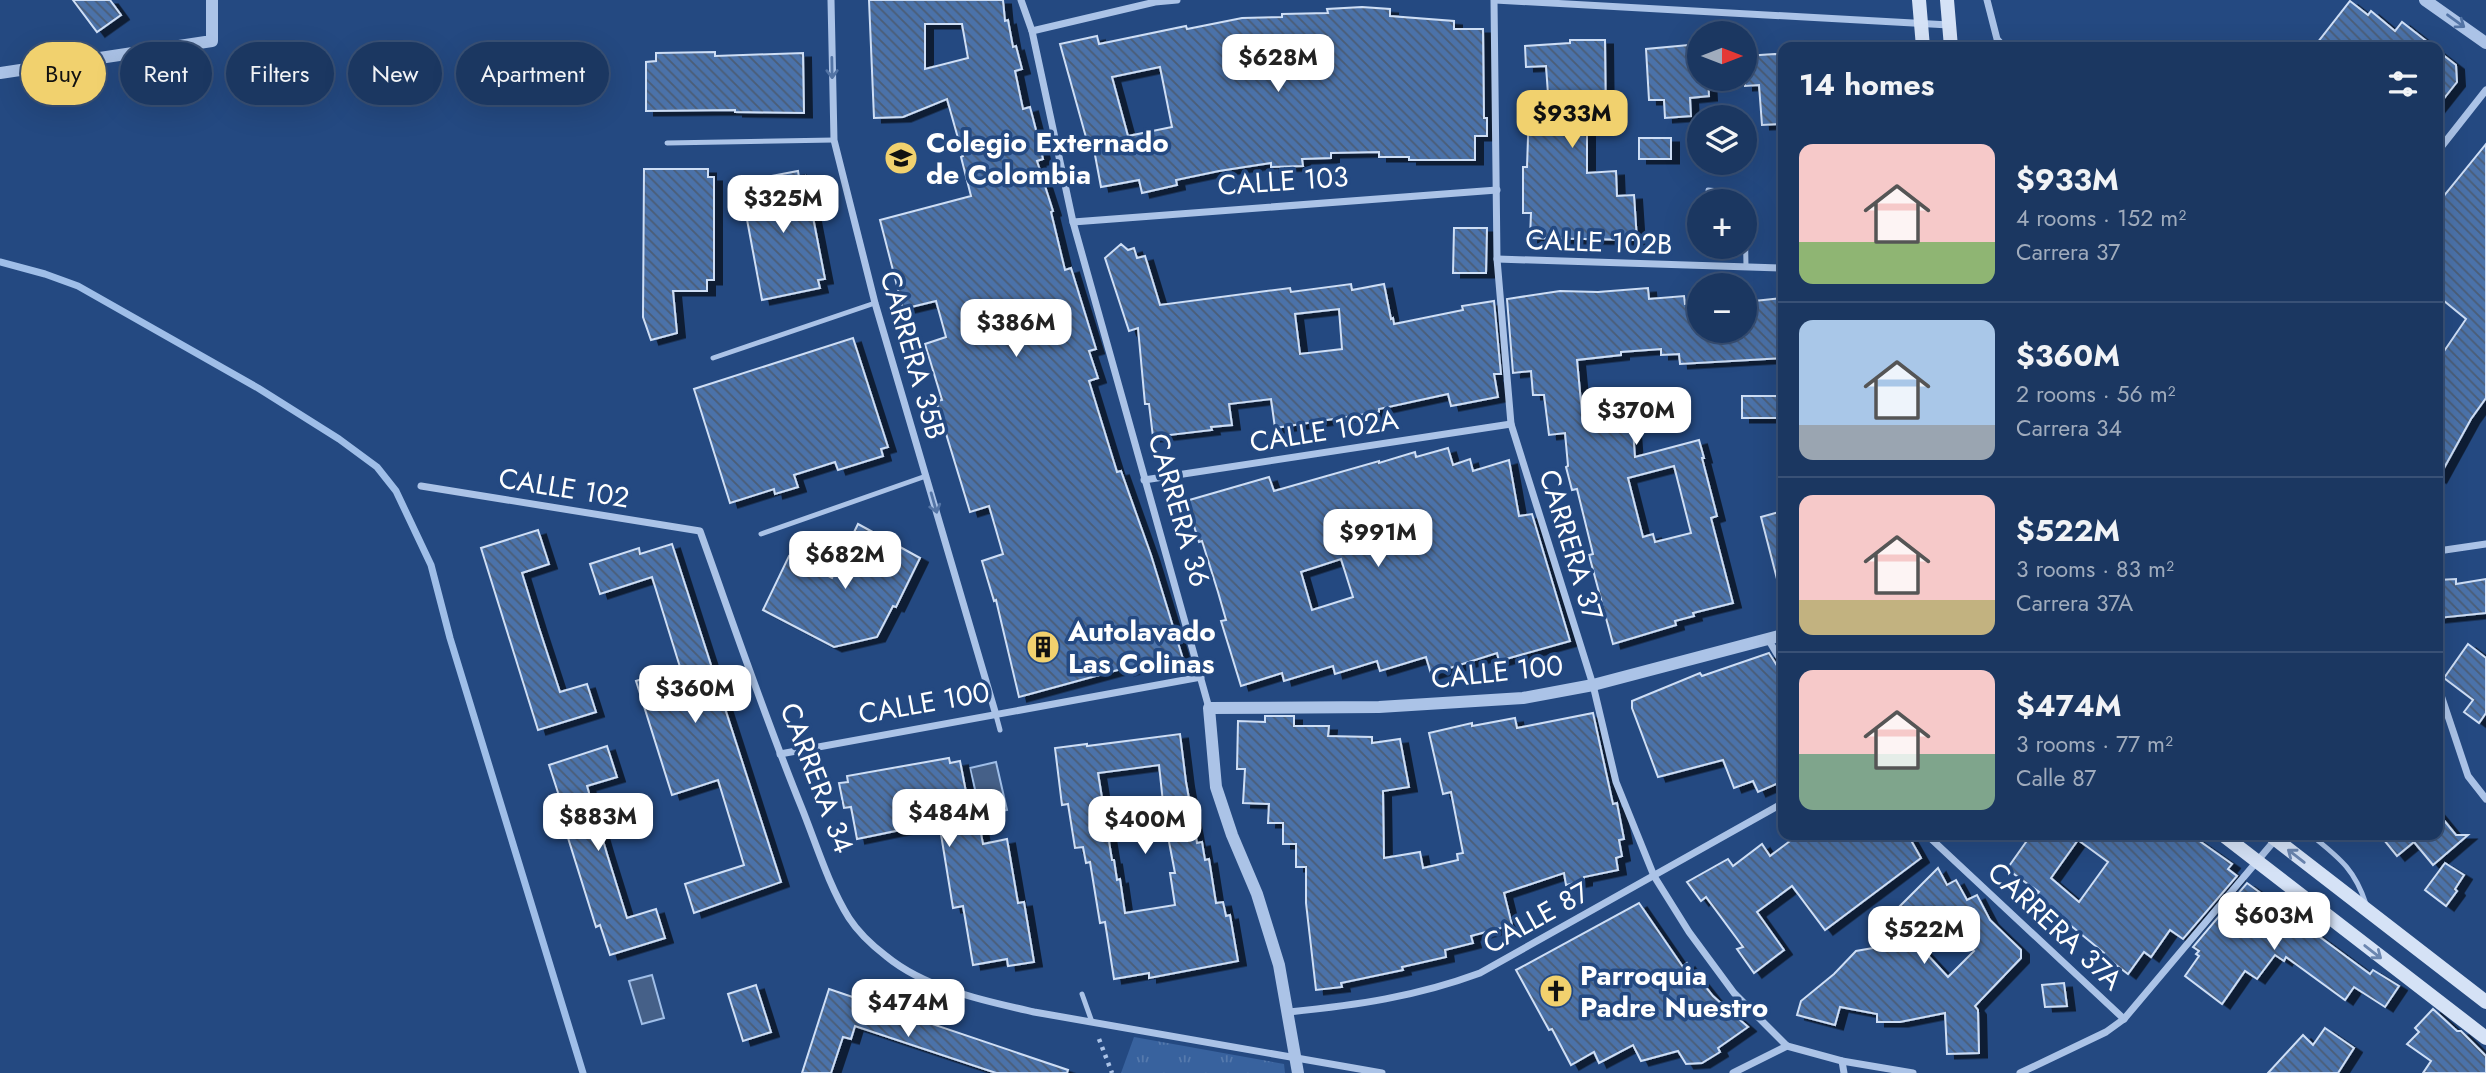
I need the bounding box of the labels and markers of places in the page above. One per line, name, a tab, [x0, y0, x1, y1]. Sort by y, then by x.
pin: $628M	[1229, 34, 1327, 94]
pin: $933M	[1523, 90, 1621, 150]
place label: Colegio Externado de Colombia	[926, 122, 1169, 195]
school or university icon: Colegio Externado de Colombia	[882, 139, 920, 177]
pin: $325M	[734, 176, 832, 235]
pin: $386M	[967, 300, 1065, 359]
pin: $370M	[1587, 388, 1685, 447]
pin: $991M	[1329, 510, 1427, 569]
pin: $682M	[796, 532, 894, 591]
place label: Autolavado Las Colinas	[1067, 611, 1216, 684]
building icon: Autolavado Las Colinas	[1024, 628, 1062, 666]
pin: $360M	[646, 666, 744, 725]
pin: $484M	[900, 790, 998, 849]
pin: $883M	[549, 794, 647, 853]
pin: $400M	[1096, 796, 1194, 856]
pin: $603M	[2225, 892, 2323, 952]
pin: $522M	[1875, 906, 1973, 966]
place label: Parroquia Padre Nuestro	[1580, 955, 1768, 1028]
church icon: Parroquia Padre Nuestro	[1537, 972, 1575, 1010]
pin: $474M	[859, 979, 957, 1039]

